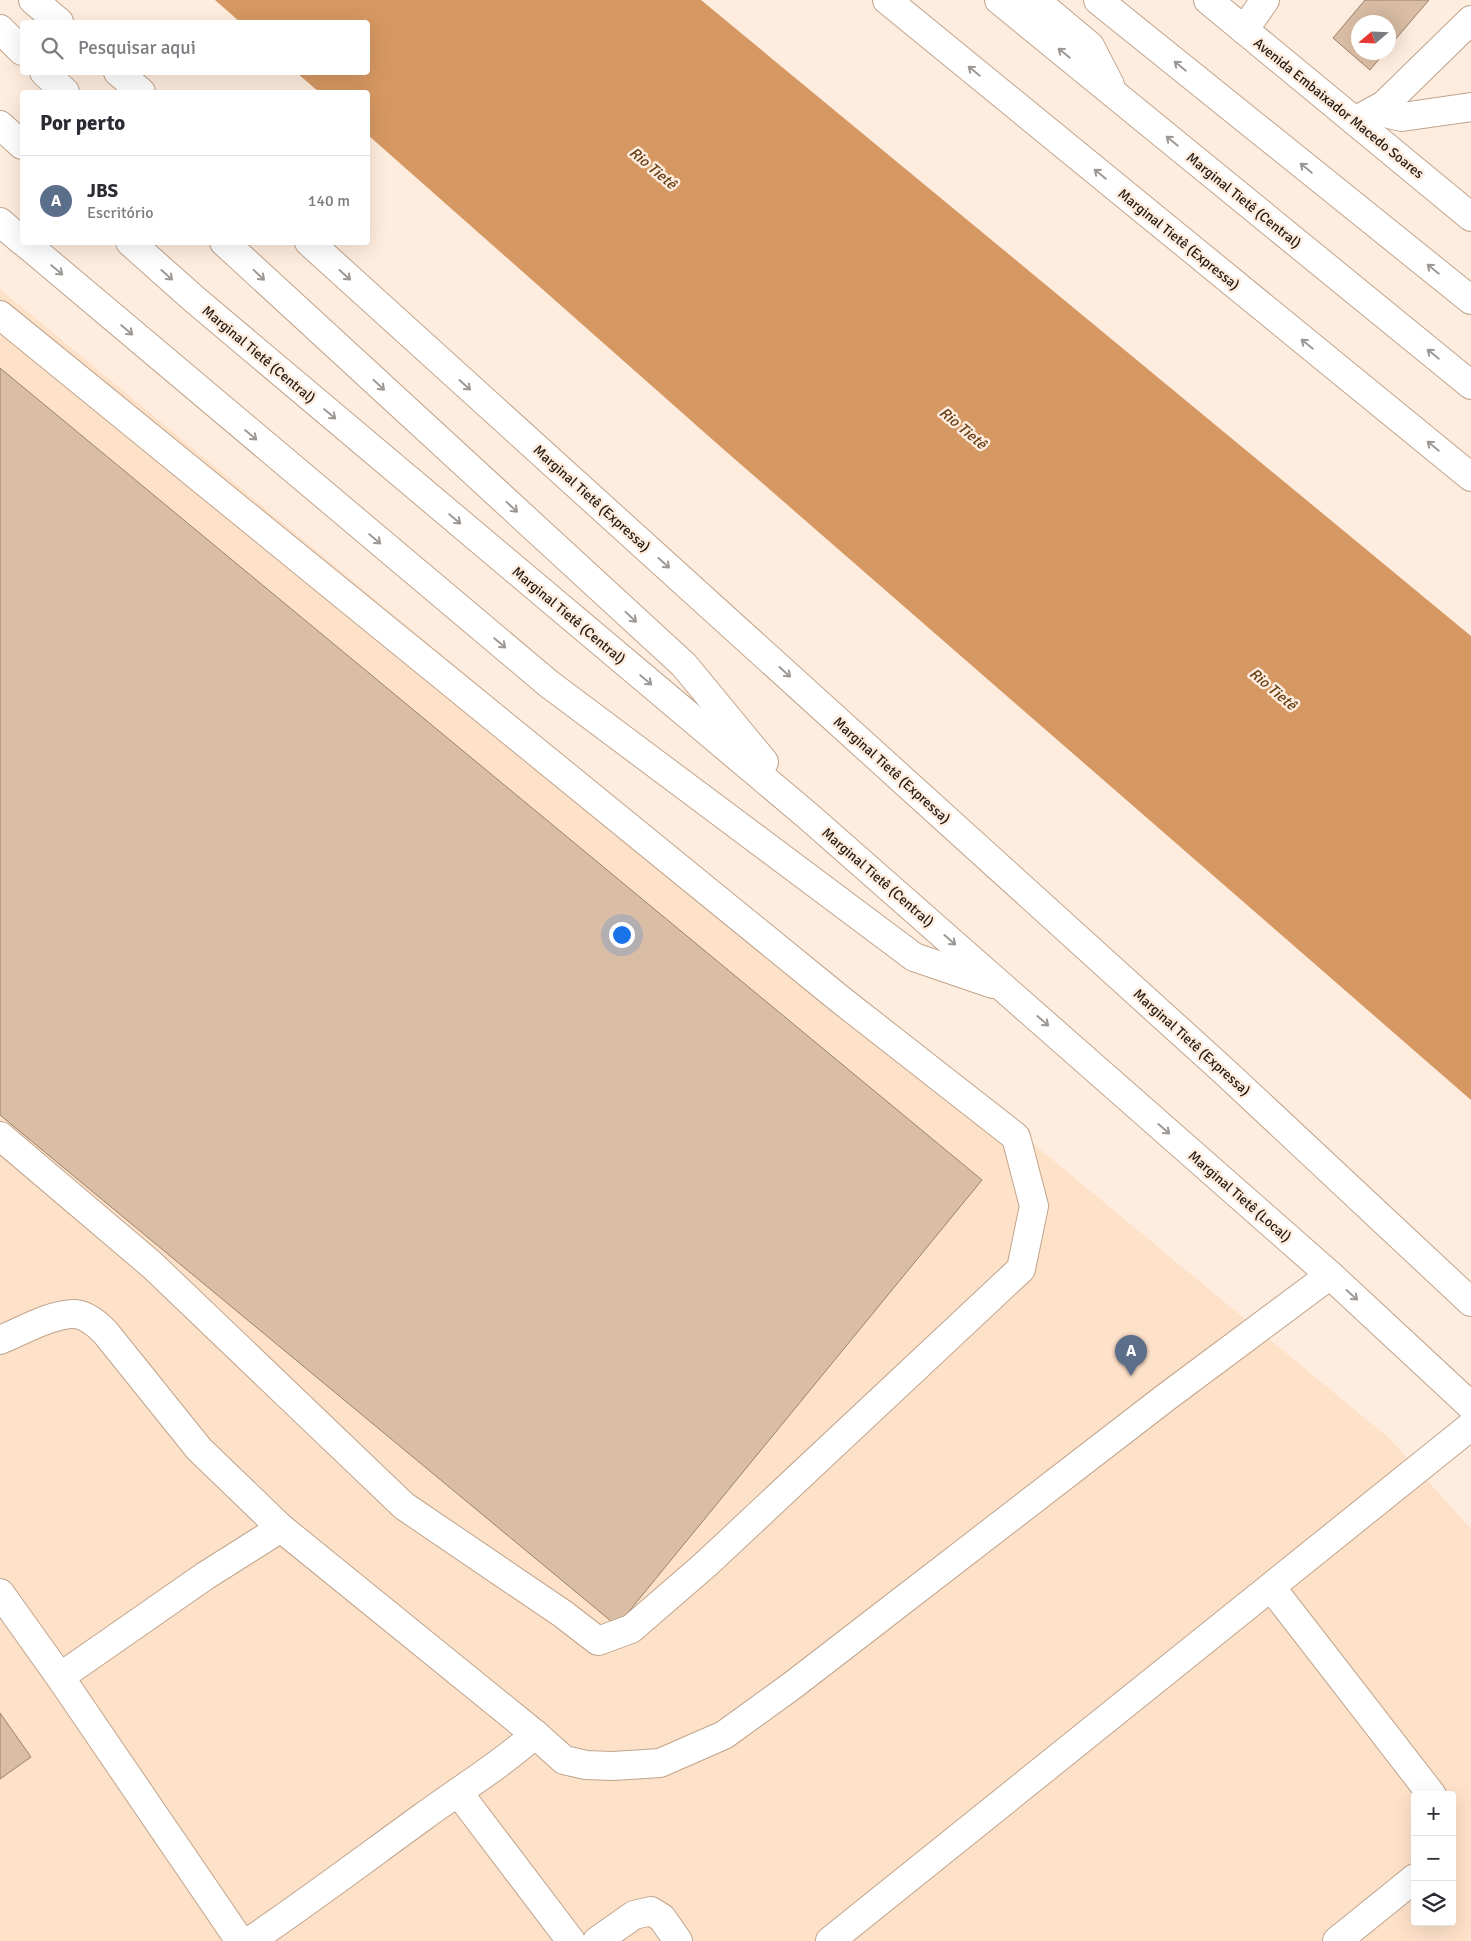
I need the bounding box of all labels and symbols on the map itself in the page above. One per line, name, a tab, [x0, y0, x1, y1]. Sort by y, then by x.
north arrow	[1351, 15, 1396, 60]
street label: Avenida Embaixador Macedo Soares	[1250, 34, 1427, 182]
one-way arrow	[1058, 47, 1071, 58]
one-way arrow	[1173, 60, 1186, 71]
one-way arrow	[968, 66, 981, 77]
one-way arrow	[1166, 135, 1179, 146]
water label: Rio Tietê	[626, 143, 681, 194]
street label: Marginal Tietê (Central)	[1183, 149, 1304, 252]
one-way arrow	[1300, 162, 1313, 173]
one-way arrow	[1094, 169, 1107, 180]
street label: Marginal Tietê (Expressa)	[1115, 185, 1243, 294]
one-way arrow	[1427, 264, 1440, 275]
one-way arrow	[50, 265, 63, 276]
one-way arrow	[160, 269, 173, 281]
one-way arrow	[253, 270, 266, 281]
one-way arrow	[338, 270, 351, 281]
street label: Marginal Tietê (Central)	[199, 302, 319, 407]
one-way arrow	[120, 324, 133, 336]
one-way arrow	[1301, 338, 1314, 349]
one-way arrow	[1427, 349, 1440, 360]
one-way arrow	[373, 379, 386, 391]
one-way arrow	[458, 379, 471, 391]
water label: Rio Tietê	[936, 403, 991, 454]
one-way arrow	[324, 409, 337, 420]
one-way arrow	[244, 429, 257, 441]
street label: Marginal Tietê (Expressa)	[530, 441, 654, 555]
one-way arrow	[1427, 441, 1440, 452]
one-way arrow	[505, 501, 518, 513]
one-way arrow	[448, 513, 461, 524]
one-way arrow	[369, 534, 382, 545]
one-way arrow	[658, 557, 671, 569]
street label: Marginal Tietê (Central)	[509, 563, 629, 668]
one-way arrow	[625, 611, 638, 623]
one-way arrow	[493, 638, 506, 649]
water label: Rio Tietê	[1246, 664, 1301, 715]
one-way arrow	[778, 666, 791, 678]
one-way arrow	[640, 674, 653, 685]
street label: Marginal Tietê (Expressa)	[830, 713, 954, 827]
street label: Marginal Tietê (Central)	[818, 824, 937, 931]
your location	[609, 922, 635, 948]
one-way arrow	[944, 934, 957, 946]
street label: Marginal Tietê (Expressa)	[1130, 985, 1254, 1099]
one-way arrow	[1036, 1015, 1049, 1027]
one-way arrow	[1158, 1123, 1171, 1134]
street label: Marginal Tietê (Local)	[1185, 1147, 1294, 1246]
one-way arrow	[1345, 1289, 1358, 1300]
pin: A	[1115, 1335, 1147, 1376]

